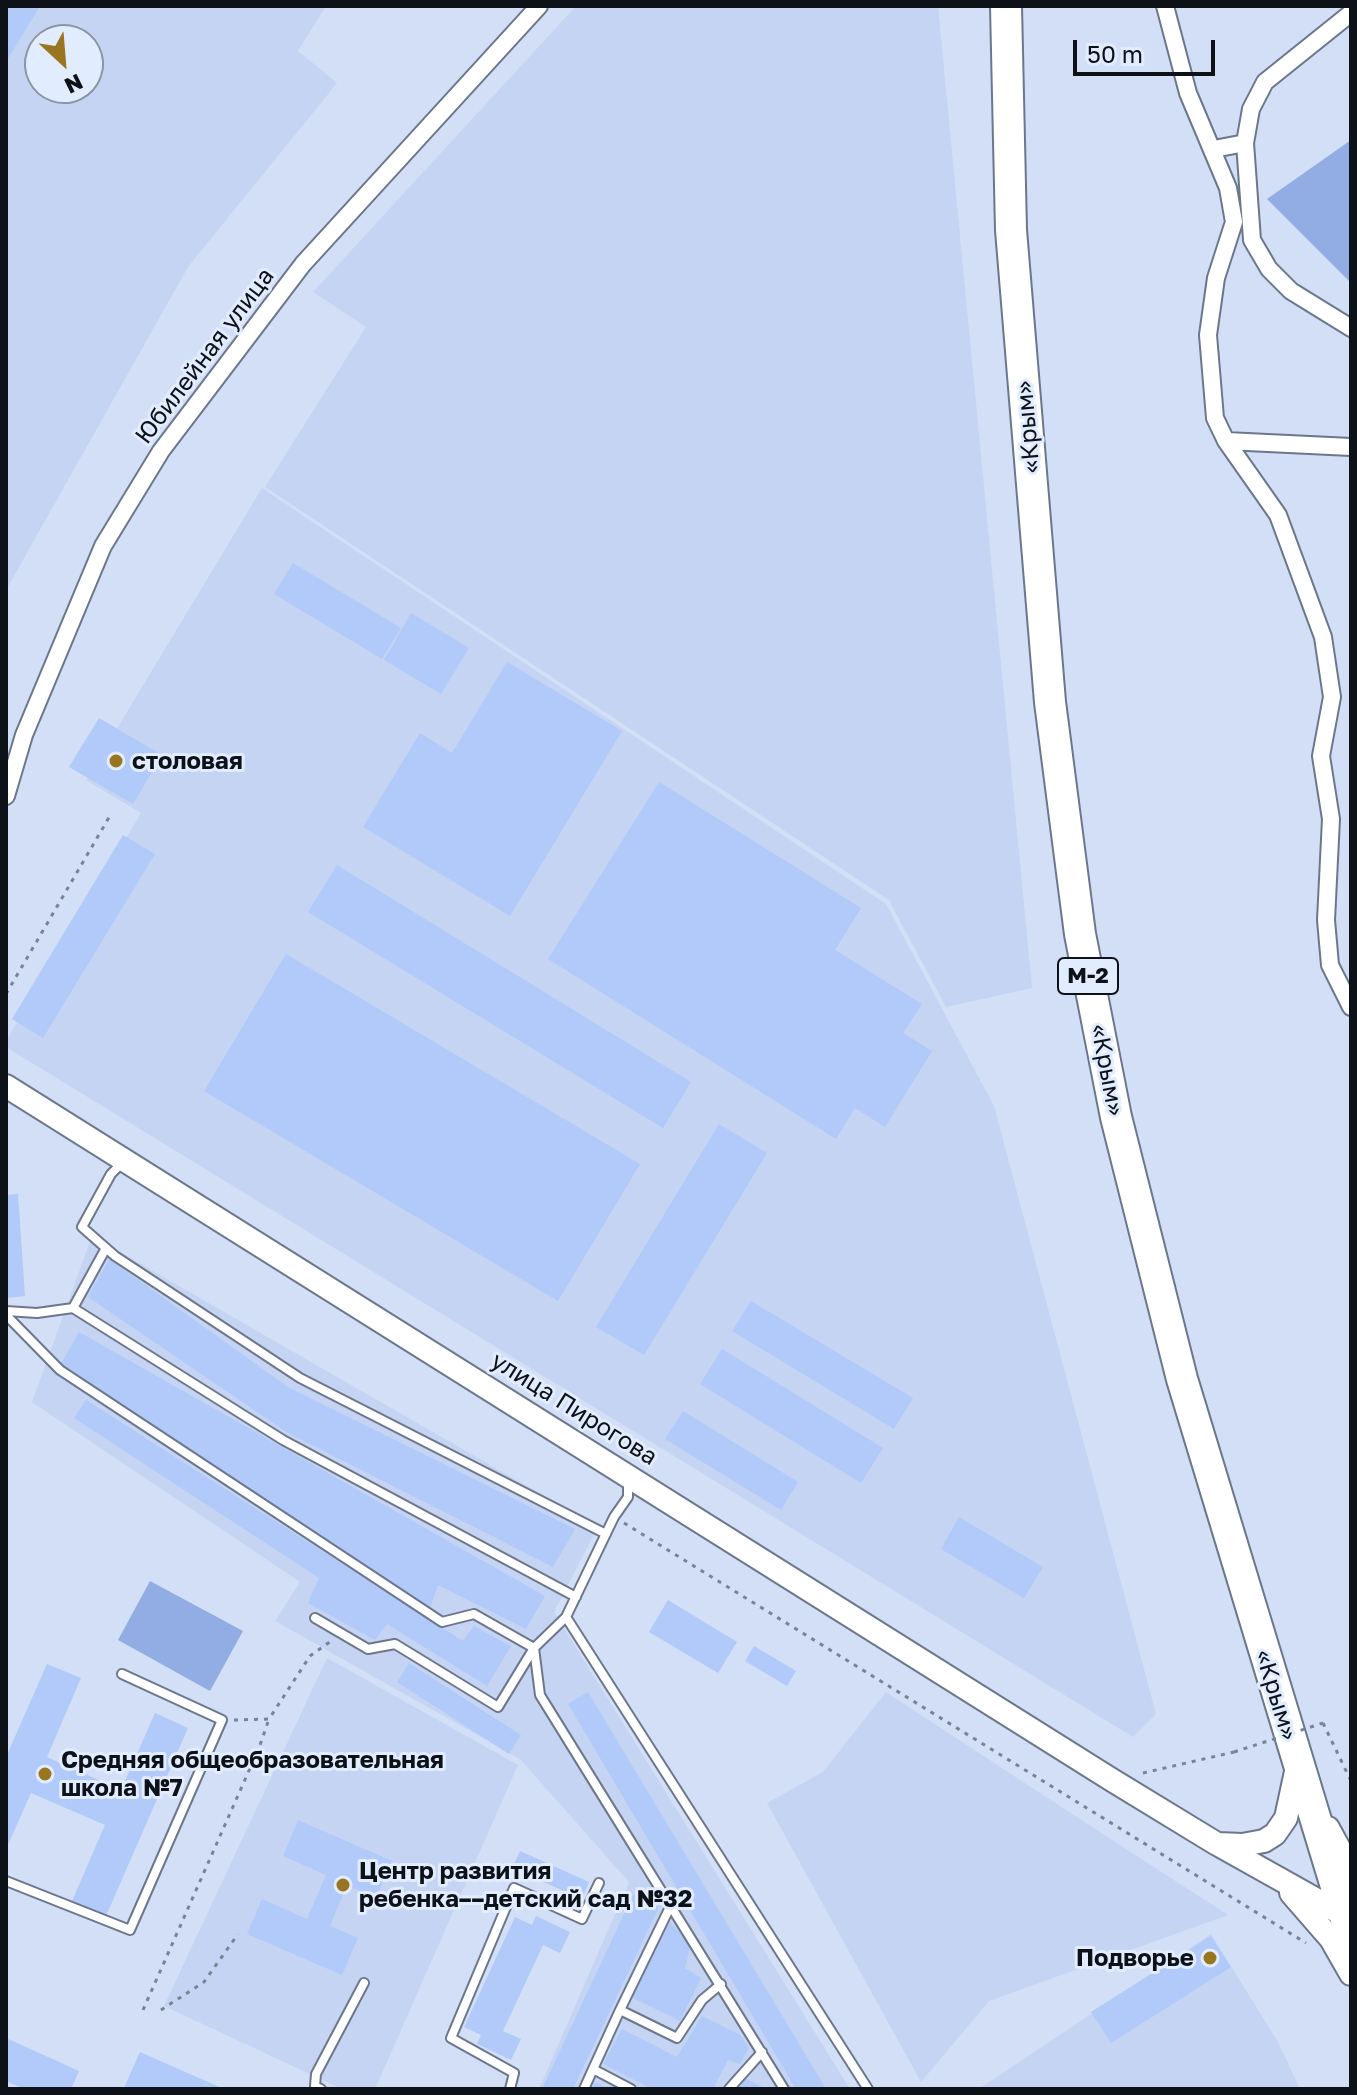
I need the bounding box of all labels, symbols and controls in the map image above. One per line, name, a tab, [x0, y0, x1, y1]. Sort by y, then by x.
north arrow	[24, 24, 104, 104]
scale bar	[1077, 24, 1219, 74]
text: 50 m	[1087, 39, 1143, 68]
text: N	[60, 68, 87, 100]
street label: Юбилейная улица	[130, 262, 280, 450]
street label: «Крым»	[1010, 380, 1046, 474]
place label: столовая	[132, 747, 243, 775]
marker: столовая	[107, 752, 125, 770]
road number: М-2	[1058, 958, 1118, 994]
street label: «Крым»	[1084, 1022, 1130, 1118]
street label: улица Пирогова	[486, 1346, 662, 1472]
street label: «Крым»	[1249, 1646, 1303, 1744]
place label: Средняя общеобразовательная школа №7	[61, 1746, 444, 1802]
marker: Средняя общеобразовательная школа №7	[36, 1765, 54, 1783]
place label: Центр развития ребенка––детский сад №32	[359, 1857, 692, 1913]
marker: Центр развития ребенка––детский сад №32	[334, 1876, 352, 1894]
place label: Подворье	[1076, 1944, 1194, 1972]
marker: Подворье	[1201, 1949, 1219, 1967]

